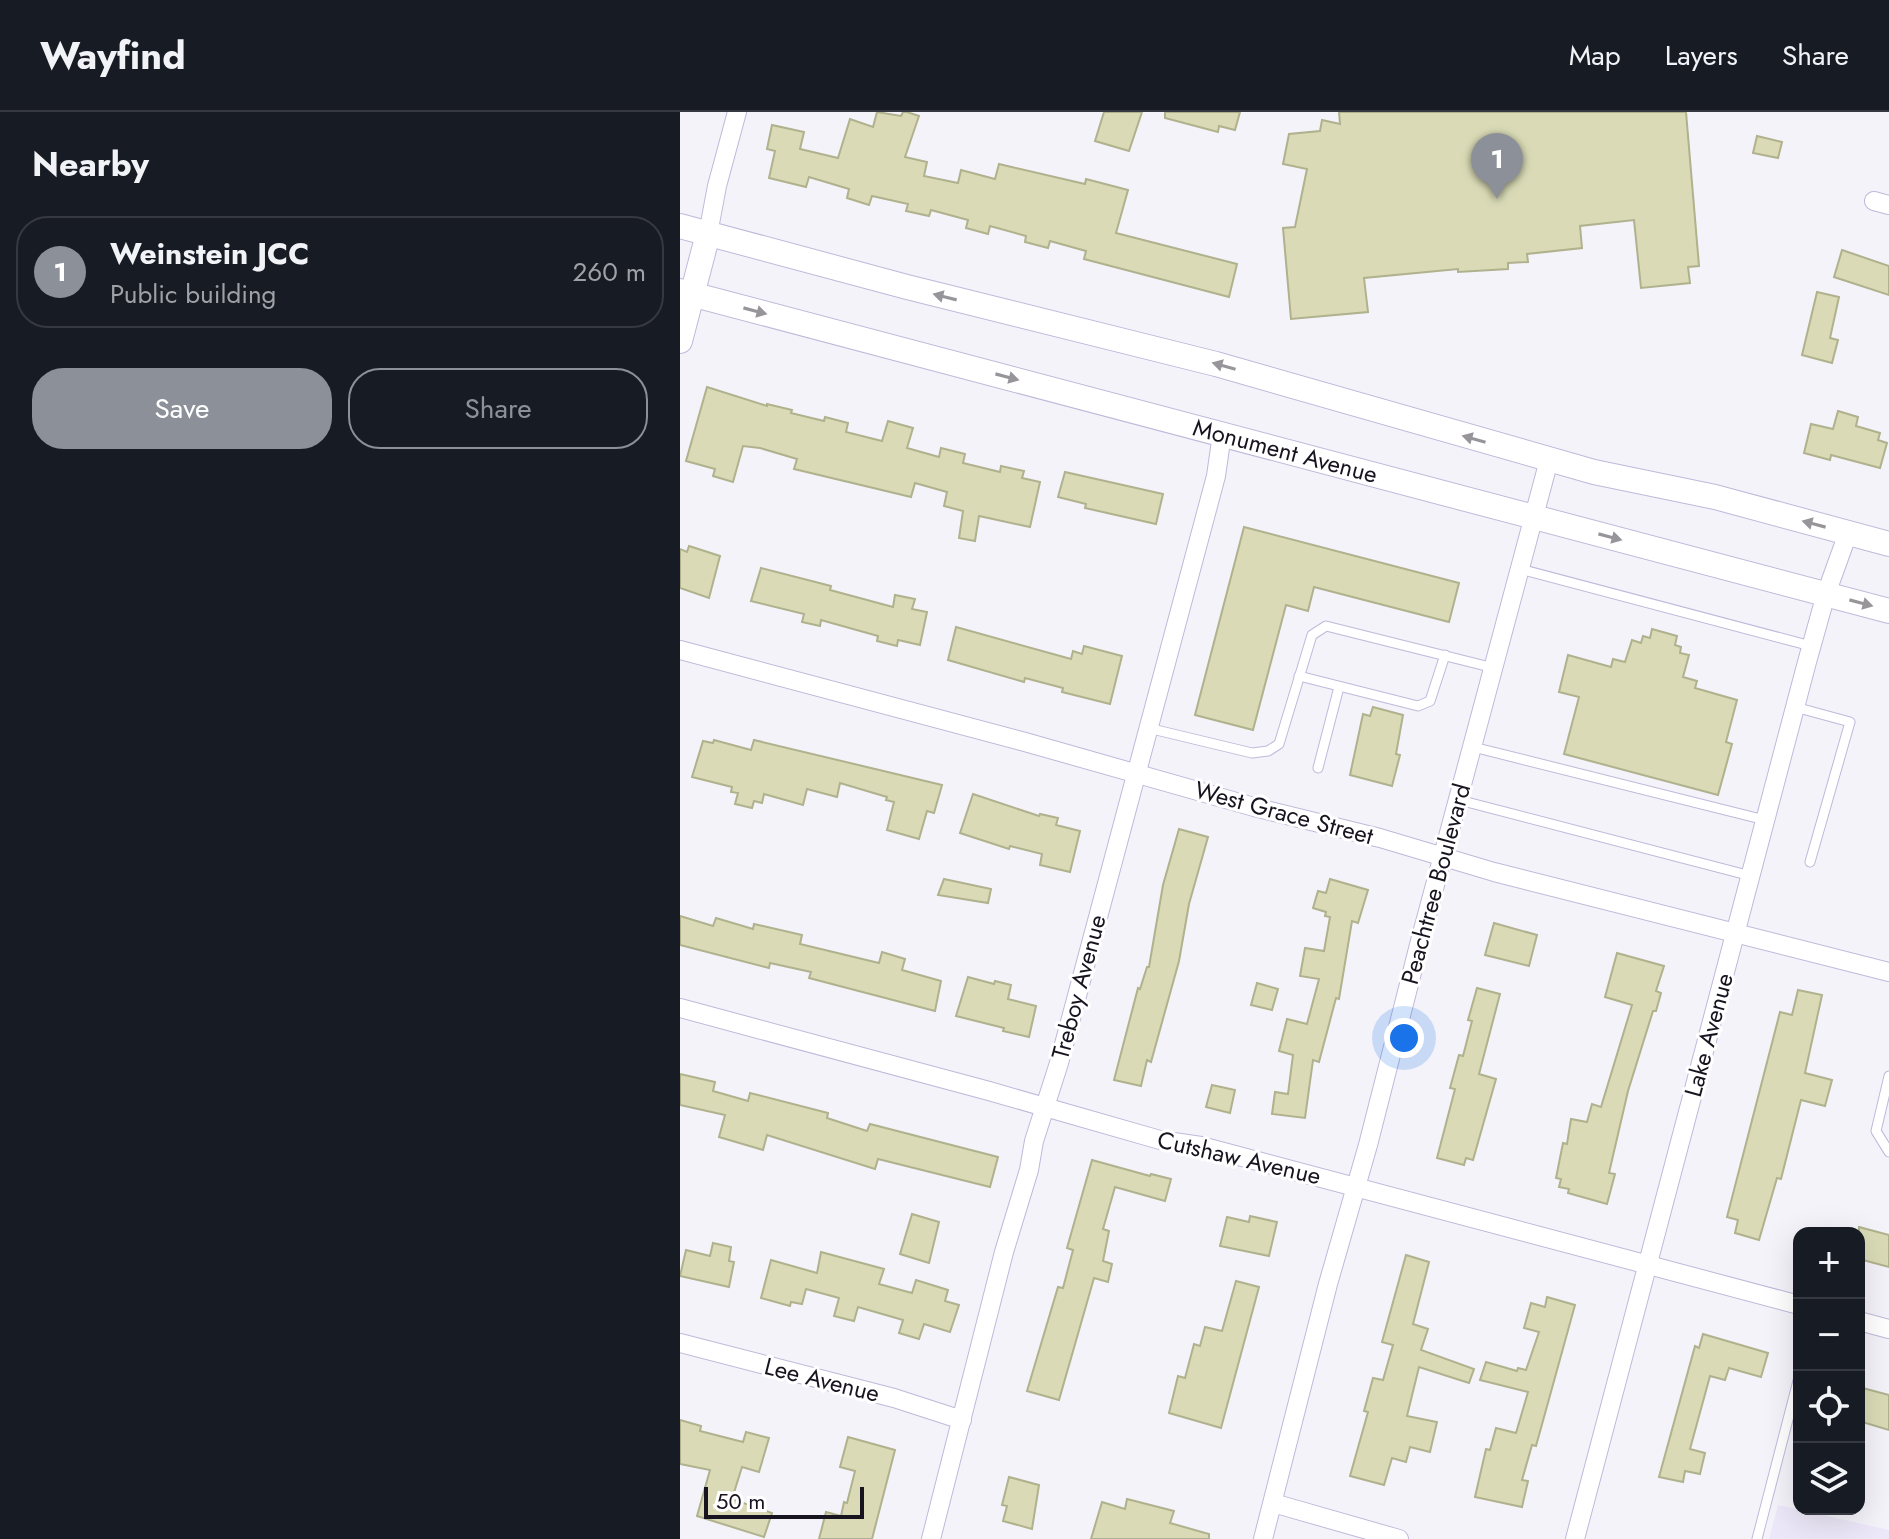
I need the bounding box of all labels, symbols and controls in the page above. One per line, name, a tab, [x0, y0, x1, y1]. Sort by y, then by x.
text: Wayfind	[40, 28, 186, 83]
text: Map	[1569, 35, 1621, 76]
text: Layers	[1665, 35, 1738, 76]
text: Share	[1782, 35, 1849, 76]
pin: 1	[1471, 133, 1523, 199]
text: Nearby	[32, 140, 149, 189]
text: Weinstein JCC	[110, 232, 309, 275]
text: 1	[53, 253, 67, 291]
text: 260 m	[573, 253, 646, 291]
text: Public building	[110, 275, 276, 313]
one-way arrow	[932, 290, 957, 303]
one-way arrow	[743, 305, 768, 317]
one-way arrow	[1212, 359, 1236, 372]
button: Save	[32, 368, 332, 449]
button: Share	[348, 368, 648, 449]
one-way arrow	[994, 372, 1019, 384]
street label: Monument Avenue	[1189, 410, 1381, 492]
one-way arrow	[1461, 432, 1485, 445]
one-way arrow	[1801, 517, 1826, 529]
one-way arrow	[1597, 531, 1622, 543]
one-way arrow	[1849, 598, 1874, 610]
street label: West Grace Street	[1191, 772, 1378, 853]
street label: Peachtree Boulevard	[1392, 780, 1479, 988]
street label: Treboy Avenue	[1042, 911, 1115, 1063]
street label: Lake Avenue	[1675, 969, 1742, 1101]
your location	[1384, 1018, 1424, 1058]
street label: Cutshaw Avenue	[1154, 1122, 1324, 1193]
map controls	[1793, 1227, 1865, 1515]
button: +	[1793, 1227, 1865, 1299]
button: −	[1793, 1299, 1865, 1371]
street label: Lee Avenue	[761, 1348, 883, 1411]
button: locate	[1793, 1371, 1865, 1443]
button: layers	[1793, 1443, 1865, 1515]
scale bar	[704, 1483, 864, 1519]
text: 50 m	[716, 1485, 765, 1517]

